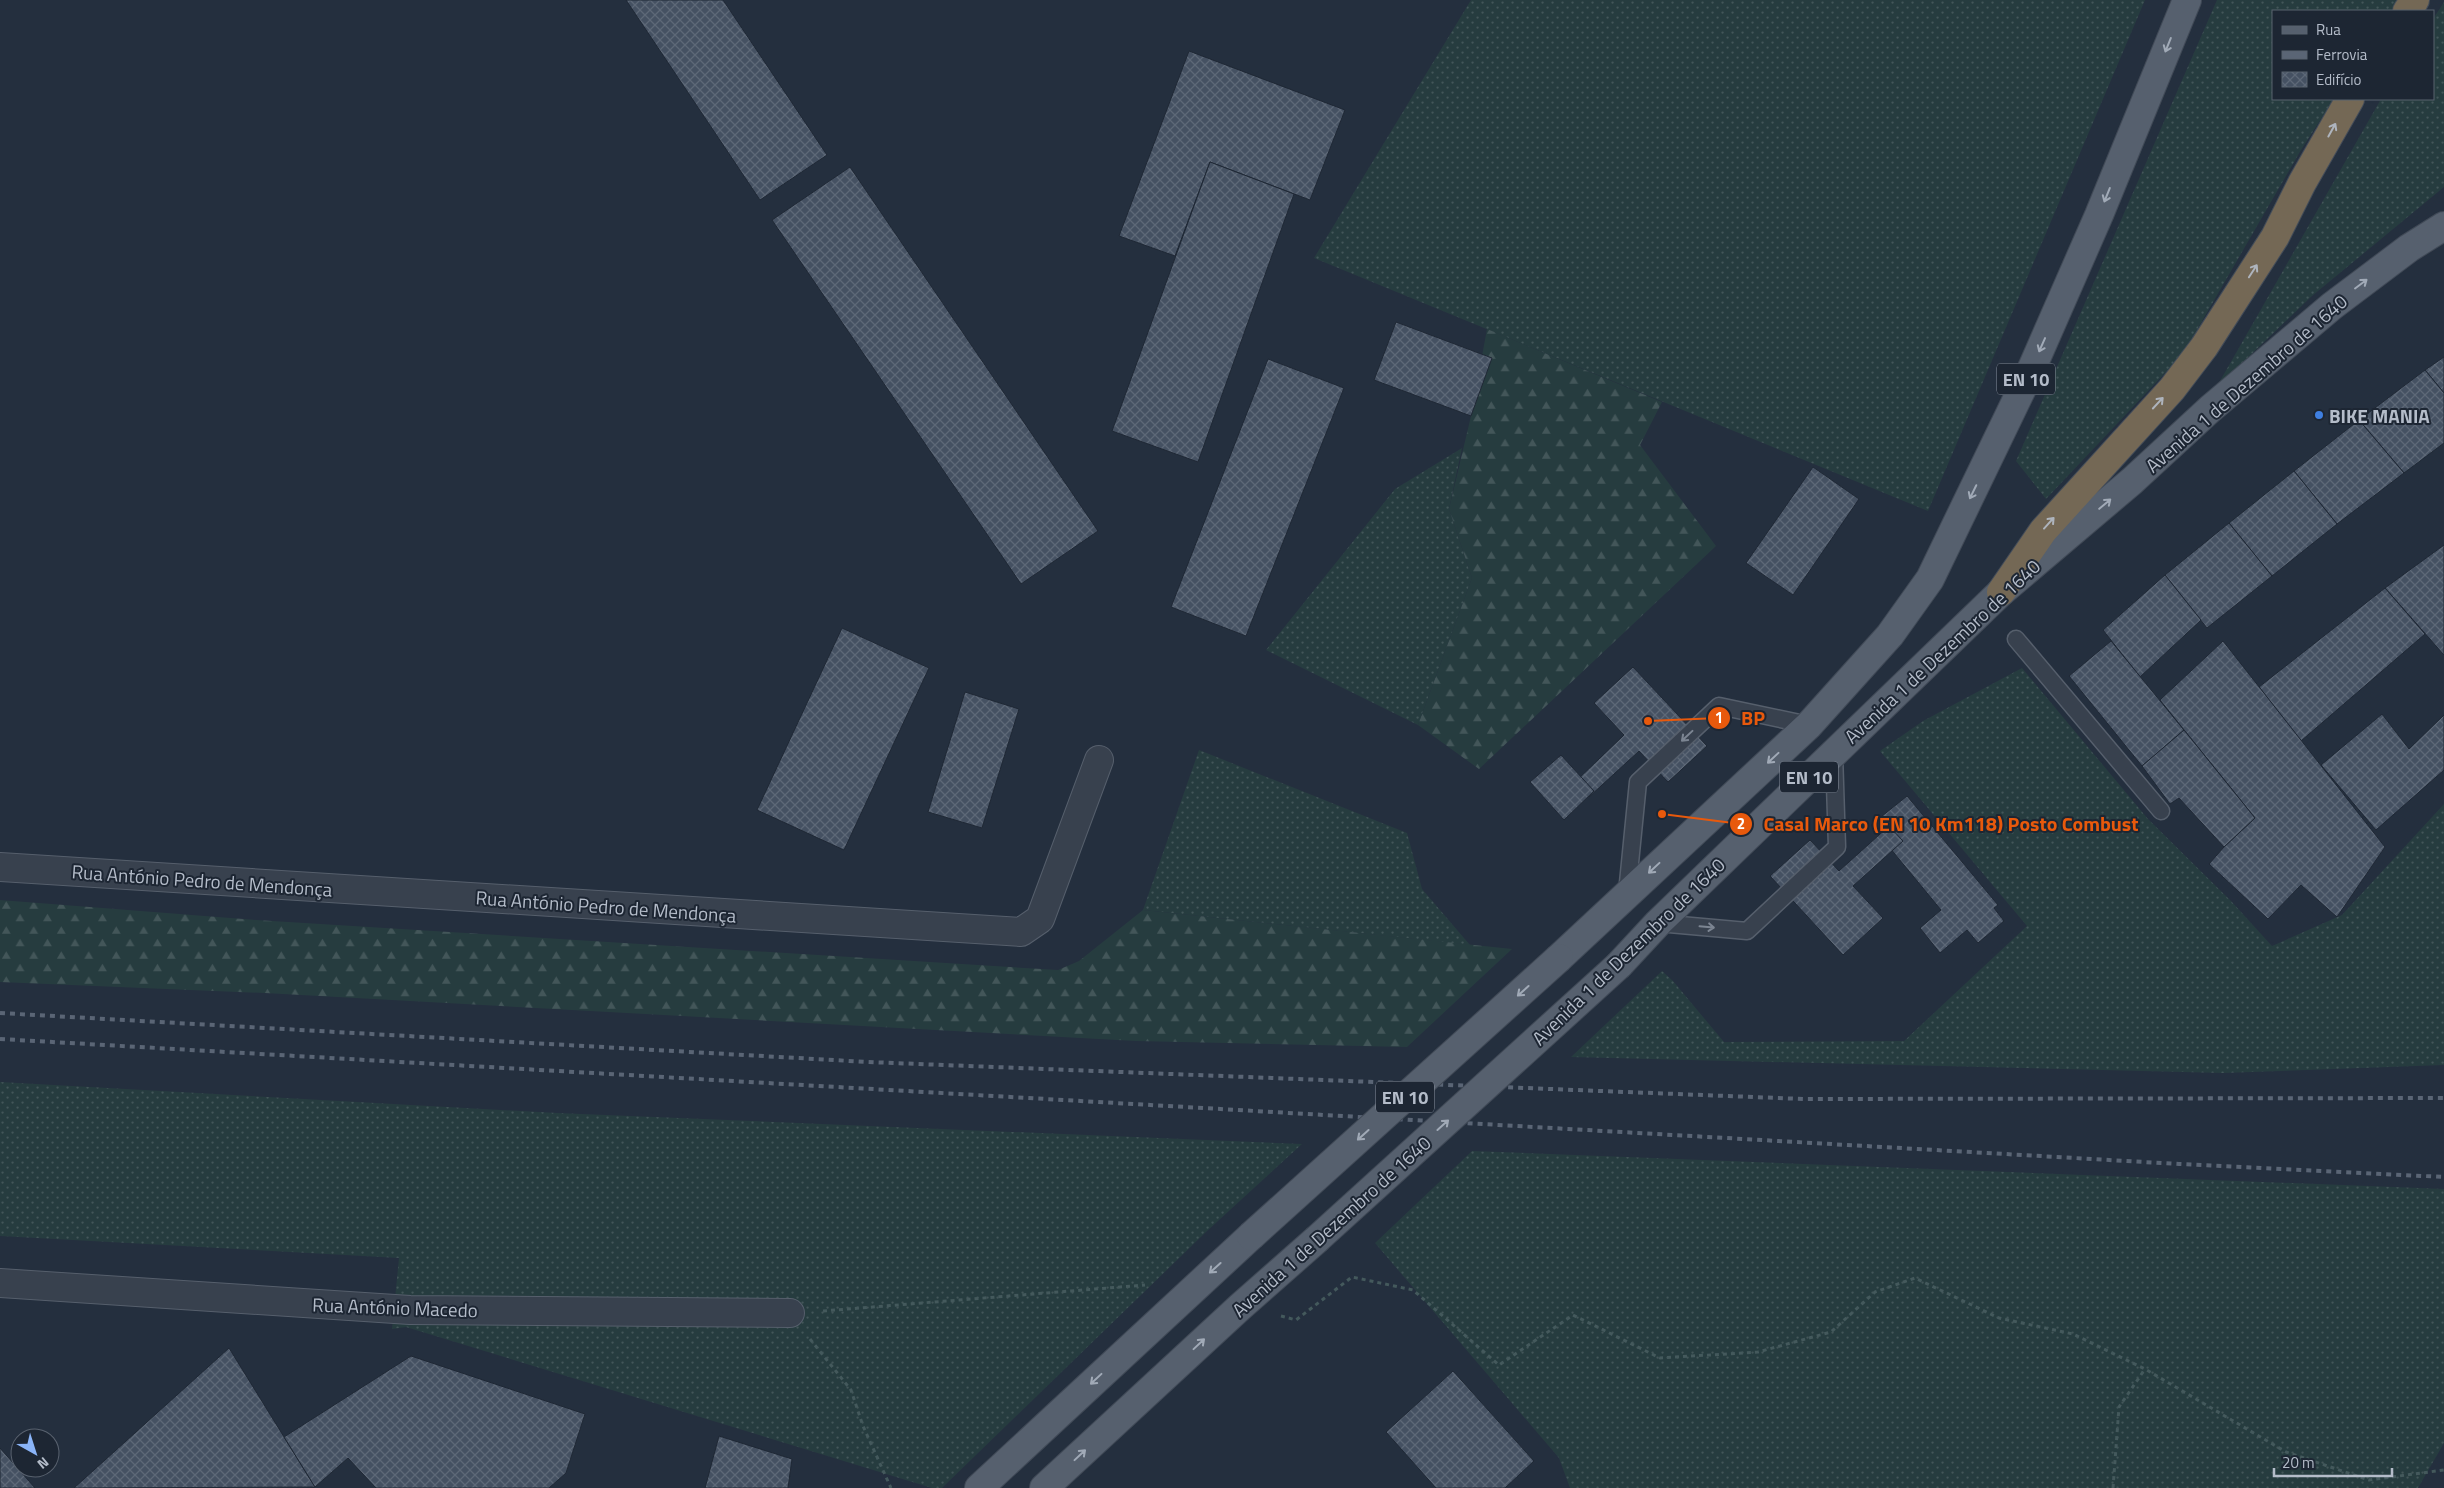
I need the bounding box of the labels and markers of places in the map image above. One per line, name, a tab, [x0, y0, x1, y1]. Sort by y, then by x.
place label: BIKE MANIA	[2329, 401, 2430, 430]
marker: BIKE MANIA	[2313, 409, 2325, 421]
callout: BP	[1707, 700, 1775, 735]
callout: Casal Marco (EN 10 Km118) Posto Combust	[1728, 807, 2149, 842]

